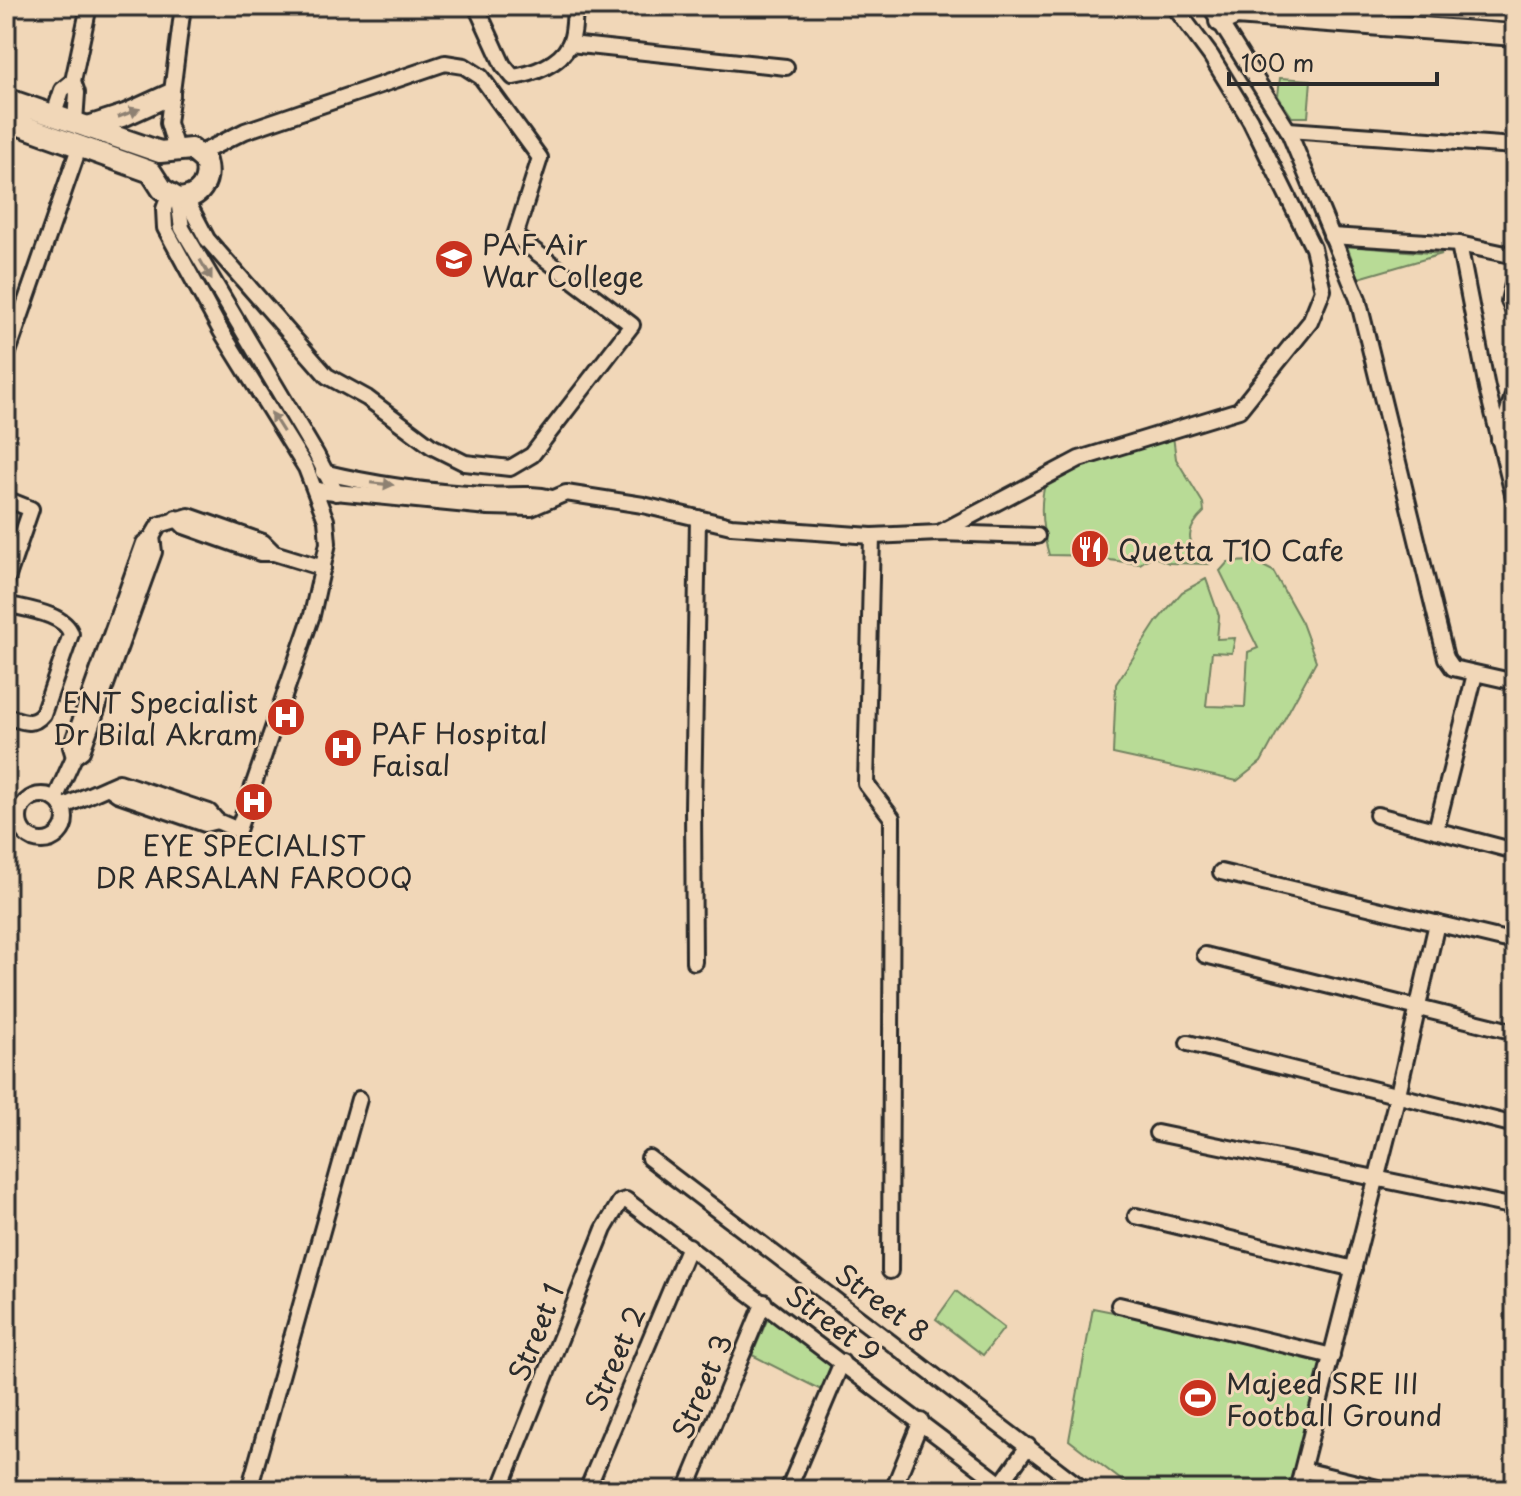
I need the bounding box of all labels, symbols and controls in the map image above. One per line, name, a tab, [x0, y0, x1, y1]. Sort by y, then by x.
scale bar	[1229, 36, 1437, 86]
text: 100 m	[1241, 44, 1314, 80]
one-way arrow	[117, 106, 141, 119]
place label: PAF Air War College	[482, 222, 644, 297]
school or university icon: PAF Air War College	[433, 238, 475, 280]
one-way arrow	[199, 259, 213, 281]
one-way arrow	[271, 411, 285, 433]
one-way arrow	[370, 478, 395, 491]
restaurant icon: Quetta T10 Cafe	[1069, 528, 1111, 570]
place label: Quetta T10 Cafe	[1118, 528, 1344, 571]
place label: ENT Specialist Dr Bilal Akram	[52, 680, 258, 755]
hospital icon: ENT Specialist Dr Bilal Akram	[265, 696, 307, 738]
place label: PAF Hospital Faisal	[371, 711, 548, 786]
hospital icon: PAF Hospital Faisal	[322, 727, 364, 769]
hospital icon: EYE SPECIALIST DR ARSALAN FAROOQ	[233, 781, 275, 823]
place label: EYE SPECIALIST DR ARSALAN FAROOQ	[95, 823, 413, 898]
street label: Street 8	[827, 1252, 939, 1352]
street label: Street 9	[778, 1273, 890, 1373]
street label: Street 1	[496, 1277, 574, 1387]
street label: Street 2	[572, 1298, 656, 1418]
street label: Street 3	[660, 1327, 742, 1445]
place label: Majeed SRE III Football Ground	[1226, 1361, 1442, 1436]
sports icon: Majeed SRE III Football Ground	[1177, 1377, 1219, 1419]

